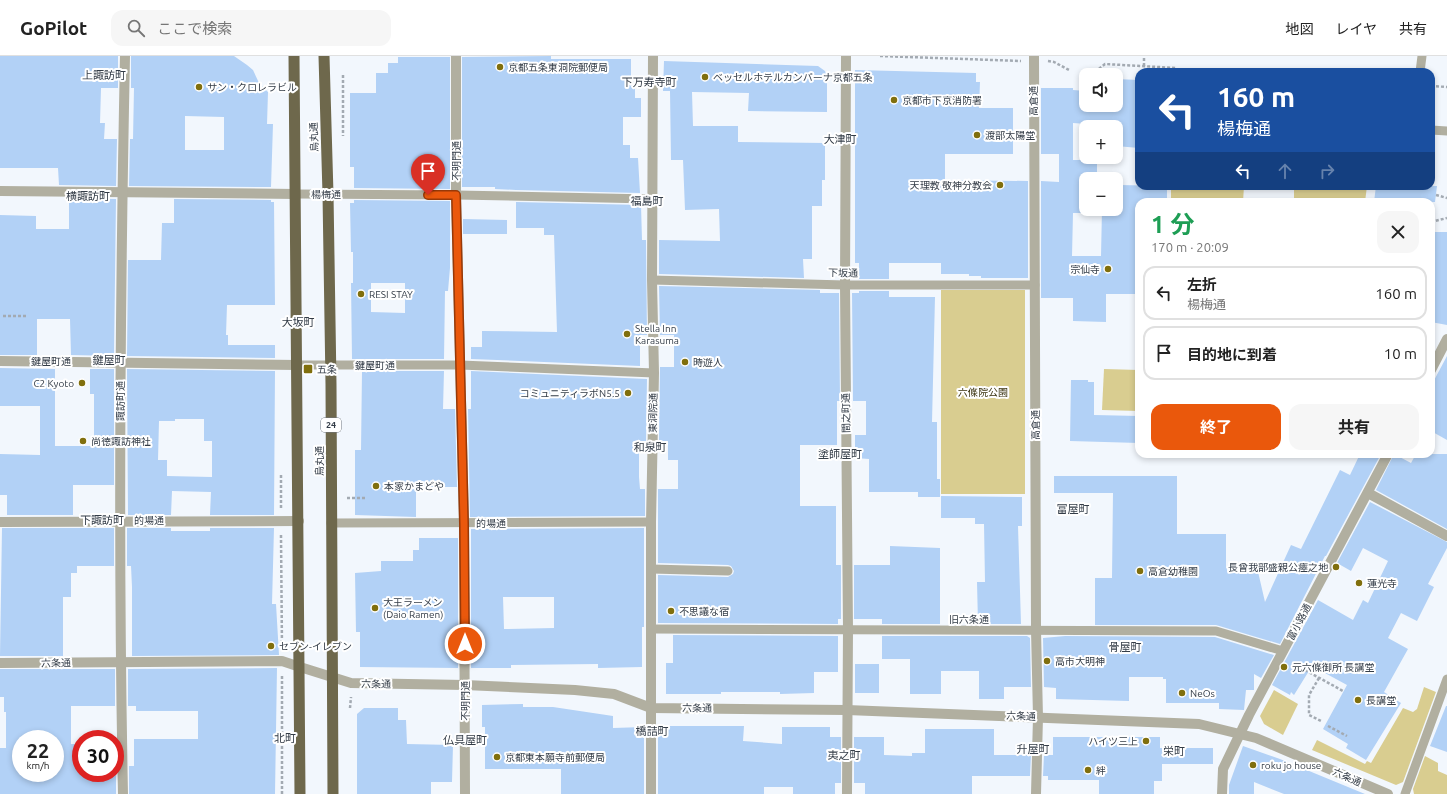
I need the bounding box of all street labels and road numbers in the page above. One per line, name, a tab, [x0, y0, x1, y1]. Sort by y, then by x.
street label: 高倉通	[1028, 86, 1039, 116]
street label: 烏丸通	[308, 122, 320, 152]
street label: 不明門通	[451, 141, 462, 181]
street label: 楊梅通	[311, 189, 341, 200]
street label: 下坂通	[828, 267, 858, 279]
street label: 鍵屋町通	[31, 356, 71, 367]
street label: 鍵屋町通	[355, 360, 395, 371]
street label: 諏訪町通	[115, 381, 126, 421]
street label: 東洞院通	[647, 393, 659, 433]
street label: 間之町通	[840, 393, 852, 433]
street label: 高倉通	[1030, 410, 1041, 440]
road number: 24	[321, 418, 341, 432]
street label: 烏丸通	[314, 446, 325, 476]
street label: 的場通	[134, 515, 164, 526]
street label: 的場通	[476, 518, 506, 529]
street label: 富小路通	[1285, 602, 1313, 642]
street label: 旧六条通	[949, 614, 989, 625]
street label: 六条通	[41, 657, 71, 669]
street label: 六条通	[361, 678, 391, 690]
street label: 不明門通	[460, 681, 471, 721]
street label: 六条通	[682, 702, 712, 714]
street label: 六条通	[1006, 710, 1036, 722]
street label: 六条通	[1331, 766, 1363, 788]

